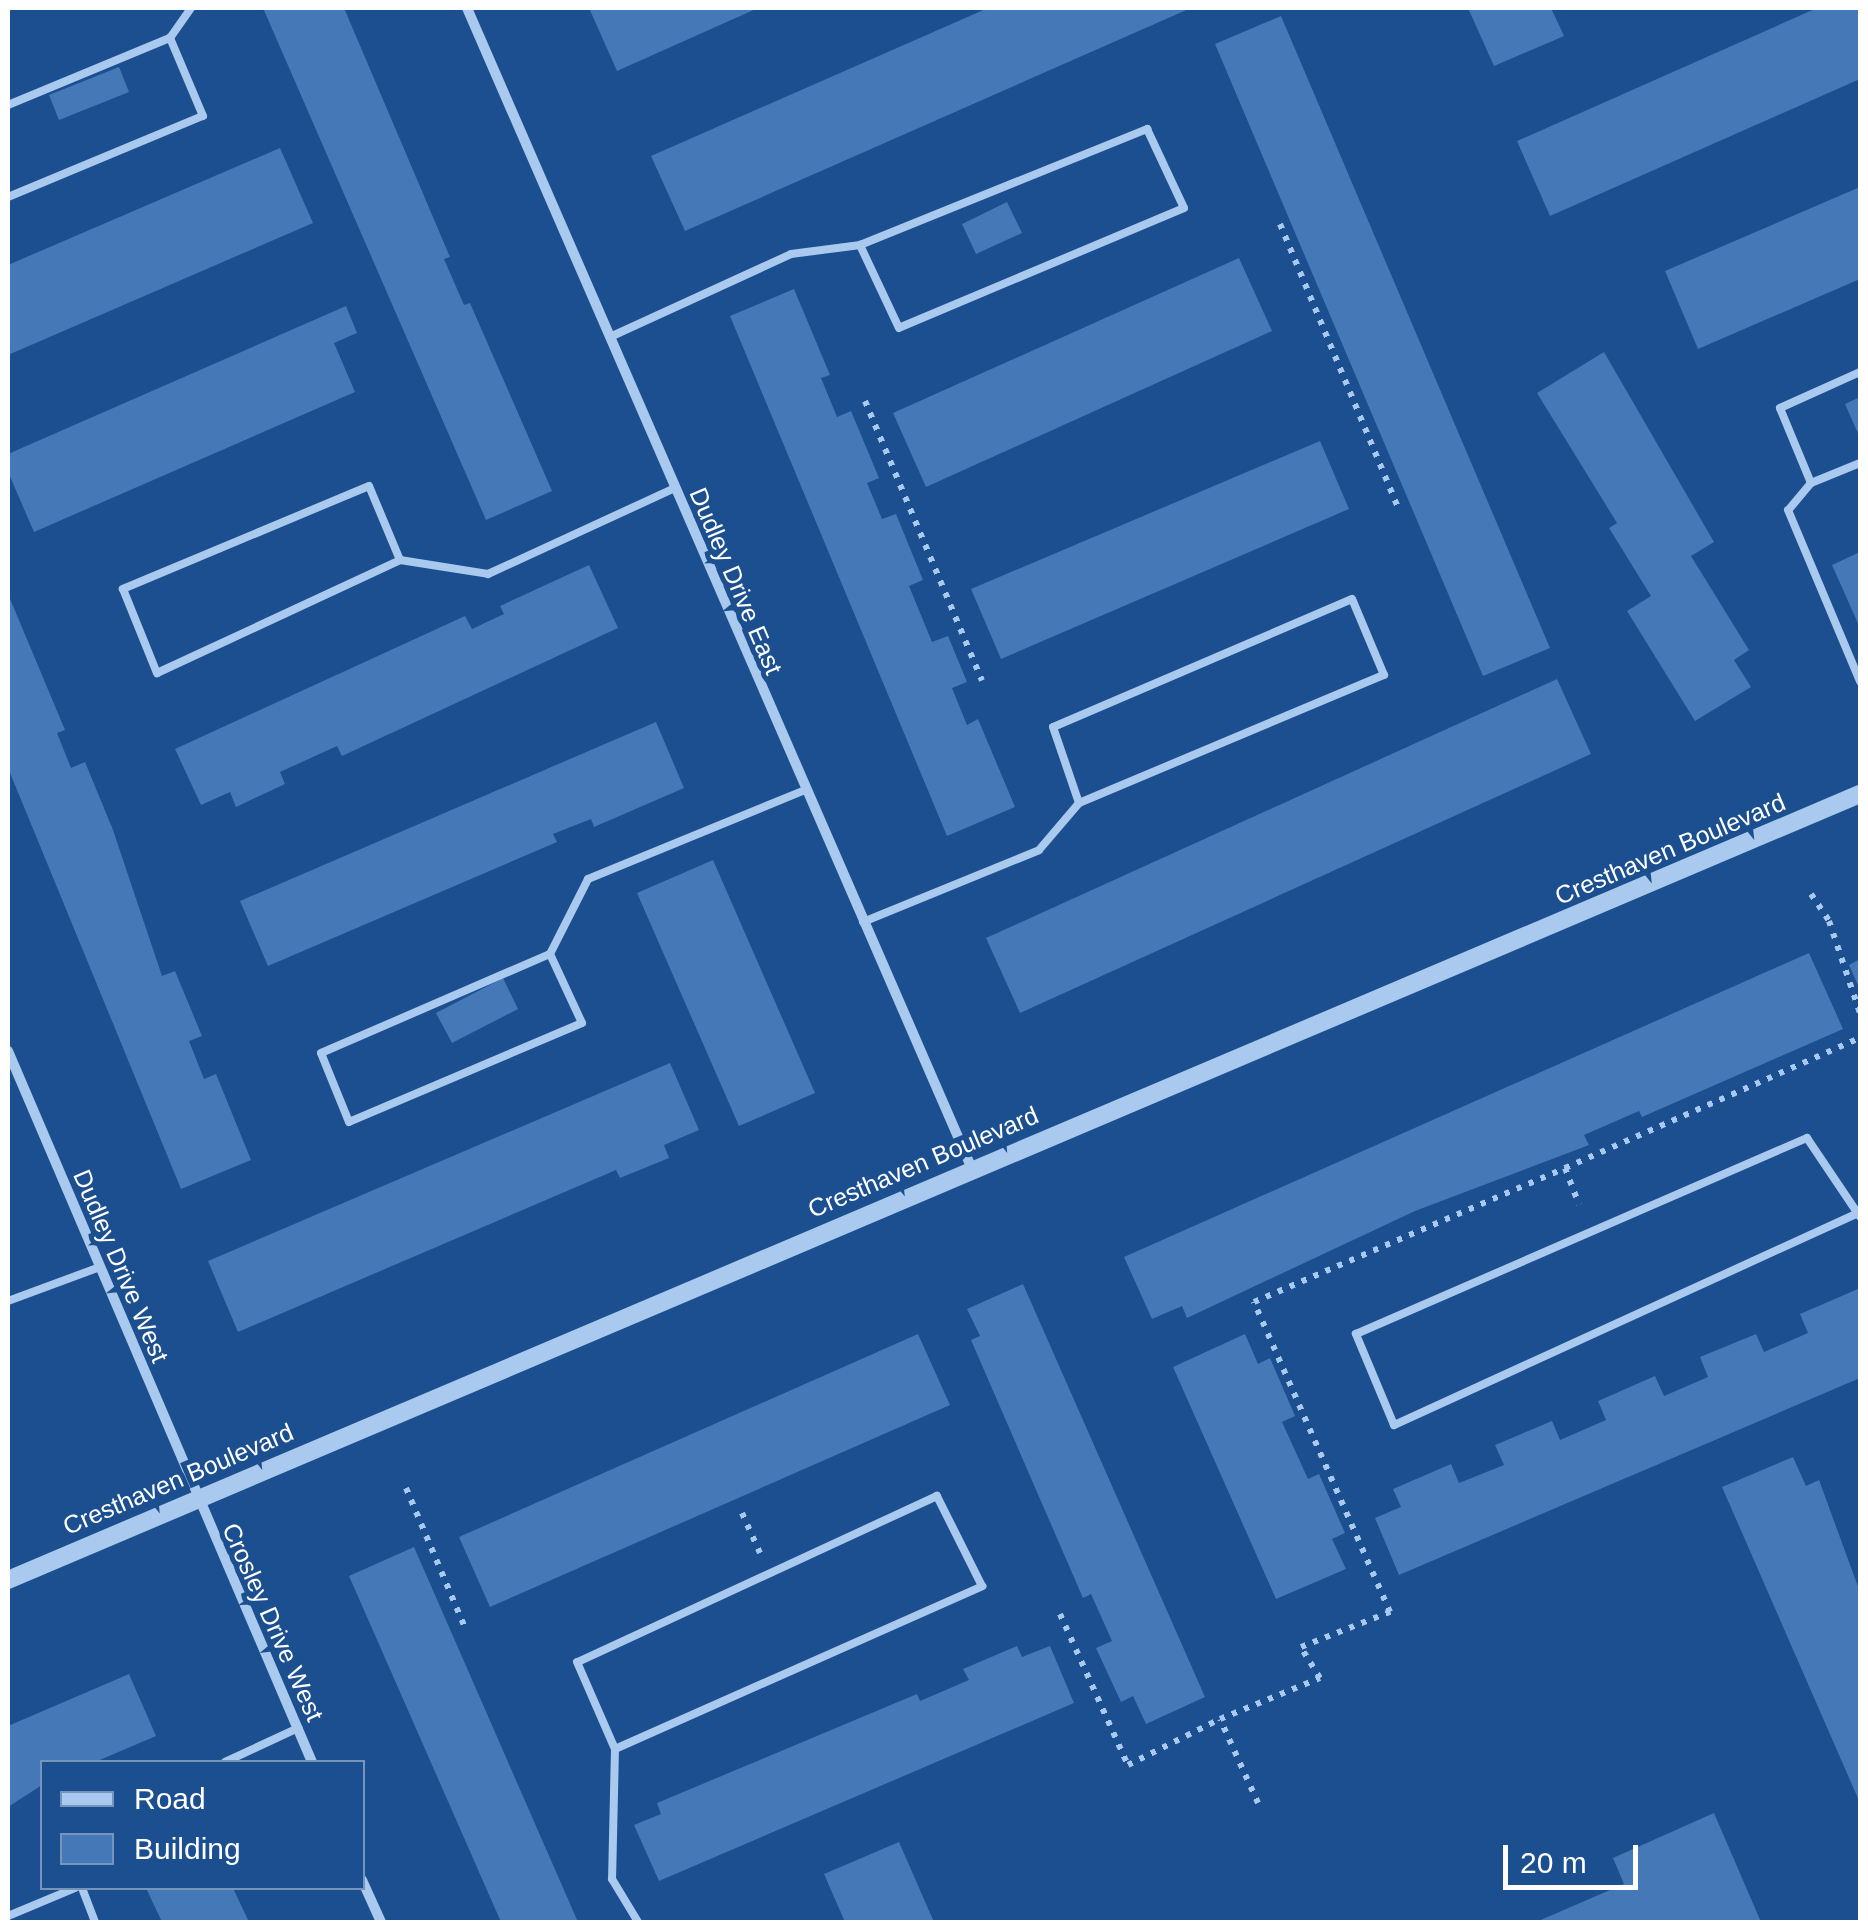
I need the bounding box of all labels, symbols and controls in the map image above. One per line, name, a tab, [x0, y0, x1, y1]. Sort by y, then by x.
street label: Dudley Drive East	[683, 483, 789, 679]
street label: Cresthaven Boulevard	[1550, 787, 1790, 911]
street label: Cresthaven Boulevard	[803, 1100, 1043, 1224]
street label: Dudley Drive West	[67, 1165, 175, 1367]
street label: Cresthaven Boulevard	[58, 1417, 298, 1541]
street label: Crosley Drive West	[216, 1518, 330, 1726]
legend	[40, 1760, 365, 1890]
text: Road	[134, 1782, 206, 1815]
scale bar	[1508, 1825, 1643, 1887]
text: Building	[134, 1832, 241, 1865]
text: 20 m	[1520, 1846, 1587, 1879]

